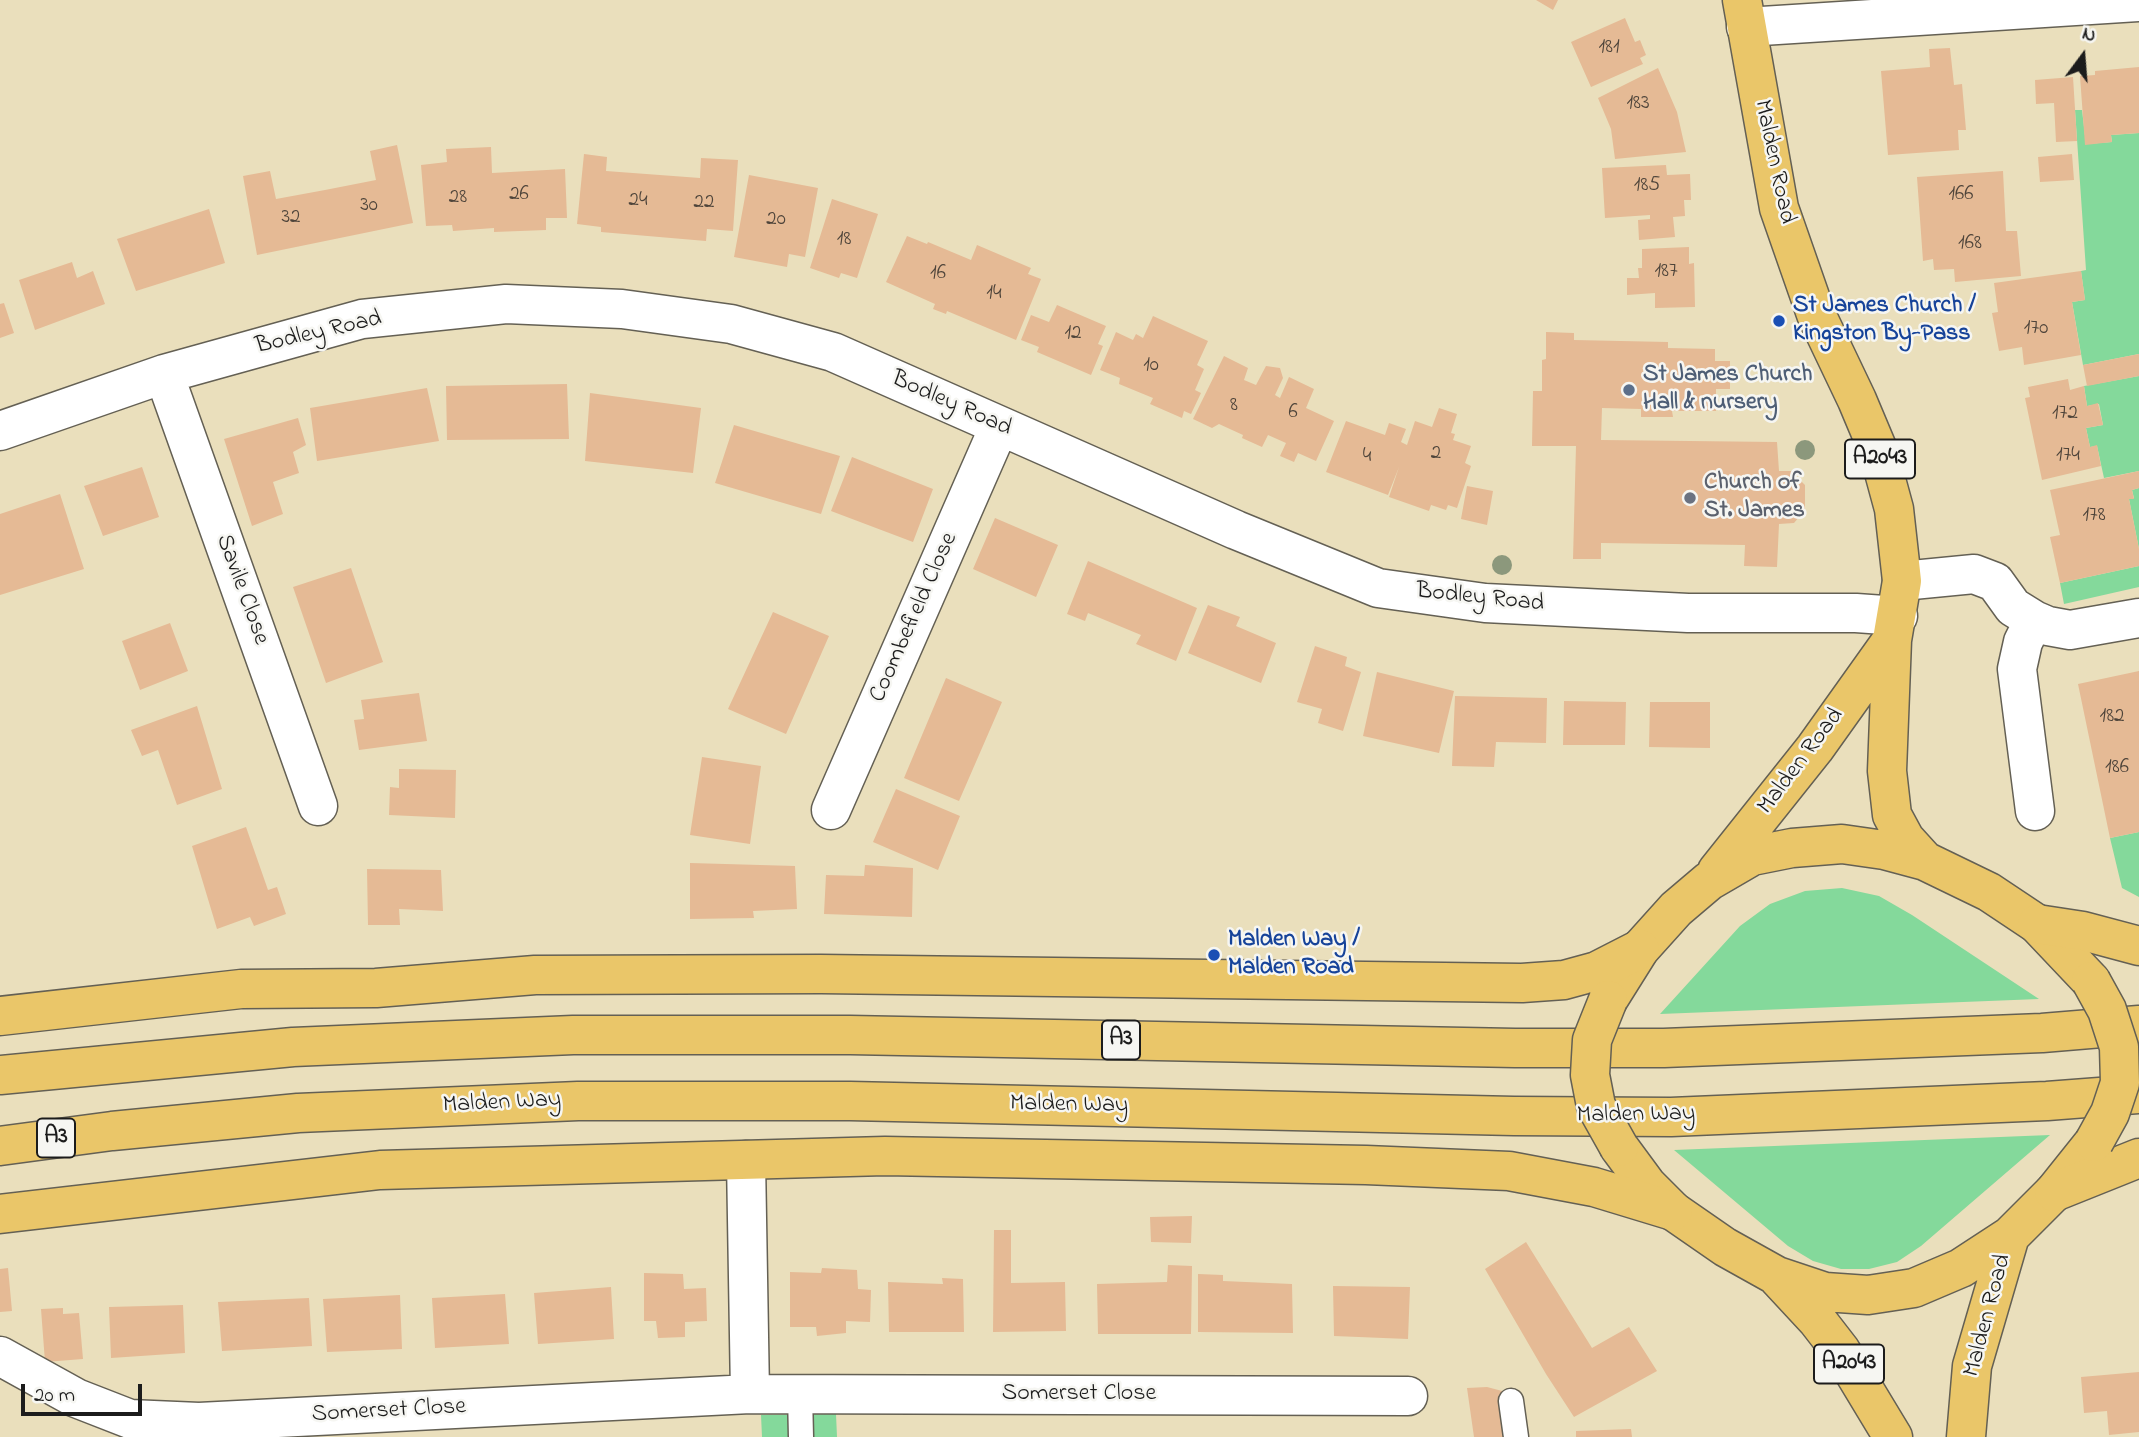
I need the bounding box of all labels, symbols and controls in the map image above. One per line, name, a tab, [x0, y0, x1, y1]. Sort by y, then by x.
north arrow	[2048, 21, 2118, 91]
text: N	[2079, 21, 2099, 50]
house number: 181	[1598, 36, 1620, 62]
house number: 183	[1626, 92, 1650, 118]
street label: Malden Road	[1746, 97, 1800, 227]
house number: 185	[1634, 174, 1660, 200]
house number: 26	[509, 183, 529, 209]
house number: 166	[1948, 183, 1974, 209]
house number: 28	[449, 186, 467, 212]
house number: 24	[628, 189, 648, 215]
house number: 22	[694, 191, 714, 217]
house number: 30	[360, 194, 378, 220]
house number: 32	[281, 206, 301, 232]
house number: 20	[766, 208, 786, 234]
house number: 18	[837, 228, 851, 254]
house number: 168	[1958, 232, 1982, 258]
house number: 187	[1654, 260, 1678, 286]
house number: 16	[930, 262, 946, 288]
house number: 14	[986, 282, 1002, 308]
place label: St James Church / Kingston By-Pass	[1793, 293, 1976, 349]
street label: Bodley Road	[253, 306, 385, 362]
marker: St James Church / Kingston By-Pass	[1771, 313, 1787, 329]
house number: 170	[2024, 317, 2048, 343]
house number: 12	[1064, 322, 1082, 348]
house number: 10	[1143, 354, 1159, 380]
place label: St James Church Hall & nursery	[1643, 362, 1812, 418]
street label: Bodley Road	[886, 366, 1016, 444]
marker: St James Church Hall & nursery	[1621, 382, 1637, 398]
house number: 8	[1230, 394, 1238, 420]
house number: 6	[1288, 401, 1298, 427]
house number: 172	[2052, 402, 2078, 428]
road number: A2043	[1845, 440, 1915, 478]
house number: 2	[1431, 442, 1441, 468]
house number: 174	[2056, 444, 2080, 470]
house number: 4	[1363, 445, 1371, 471]
place label: Church of St. James	[1704, 470, 1805, 526]
marker: Church of St. James	[1682, 490, 1698, 506]
house number: 178	[2082, 504, 2106, 530]
street label: Coombefield Close	[865, 529, 965, 707]
street label: Savile Close	[208, 531, 274, 649]
street label: Bodley Road	[1415, 578, 1545, 620]
street label: Malden Road	[1753, 703, 1851, 821]
house number: 182	[2100, 705, 2124, 731]
house number: 186	[2105, 756, 2129, 782]
place label: Malden Way / Malden Road	[1228, 927, 1360, 983]
marker: Malden Way / Malden Road	[1206, 947, 1222, 963]
road number: A3	[1102, 1021, 1140, 1060]
street label: Malden Way	[442, 1087, 562, 1121]
street label: Malden Way	[1009, 1091, 1129, 1121]
street label: Malden Way	[1576, 1101, 1696, 1131]
road number: A3	[37, 1119, 75, 1158]
street label: Malden Road	[1959, 1252, 2019, 1380]
road number: A2043	[1814, 1344, 1884, 1384]
scale bar	[24, 1370, 145, 1414]
text: 20 m	[34, 1381, 75, 1411]
street label: Somerset Close	[1002, 1381, 1156, 1409]
street label: Somerset Close	[311, 1394, 467, 1430]

